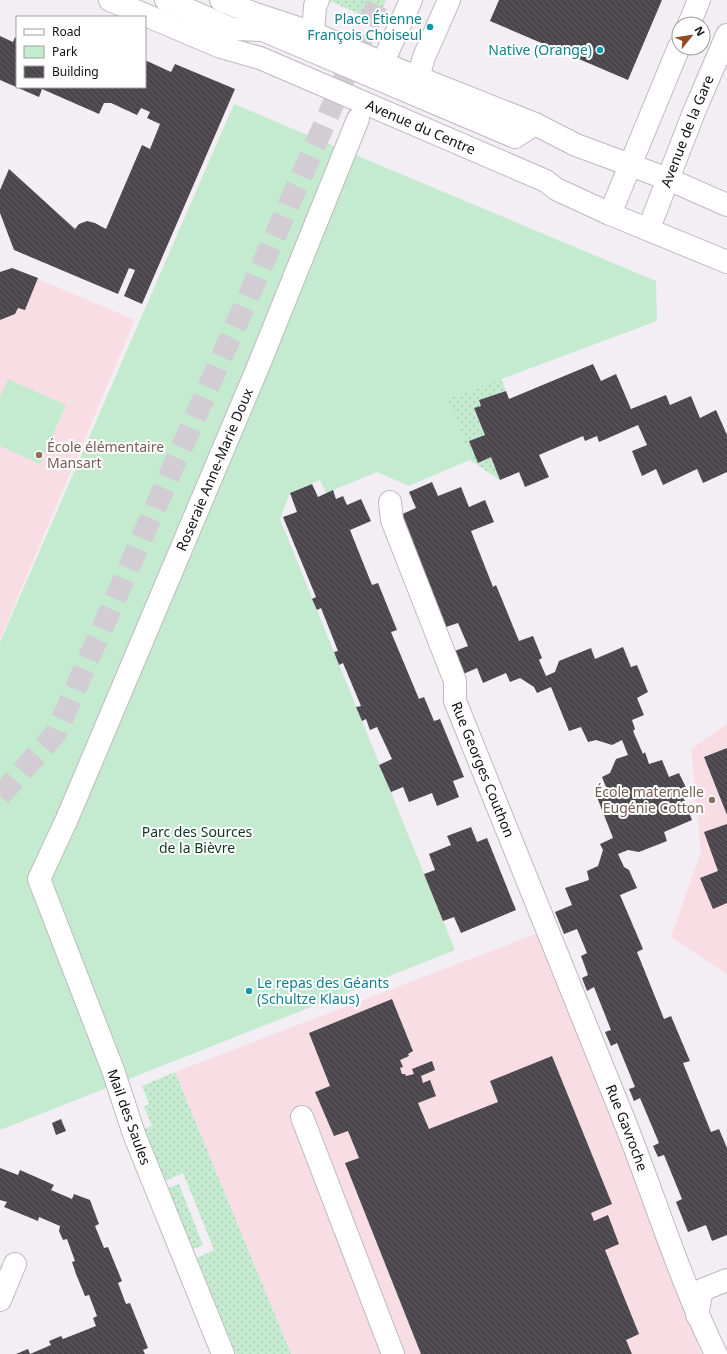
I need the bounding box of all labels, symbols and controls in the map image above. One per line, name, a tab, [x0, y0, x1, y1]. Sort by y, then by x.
place label: Place Étienne François Choiseul	[307, 9, 422, 44]
legend	[16, 16, 146, 88]
north arrow	[671, 16, 711, 56]
marker: Place Étienne François Choiseul	[425, 22, 435, 32]
text: Road	[52, 23, 81, 40]
text: N	[691, 23, 709, 38]
place label: Native (Orange)	[488, 40, 592, 59]
text: Park	[52, 43, 78, 60]
marker: Native (Orange)	[595, 45, 605, 55]
text: Building	[52, 63, 99, 80]
street label: Avenue de la Gare	[656, 72, 718, 190]
street label: Avenue du Centre	[363, 95, 479, 159]
street label: Roseraie Anne-Marie Doux	[171, 384, 257, 554]
place label: École élémentaire Mansart	[47, 437, 164, 472]
marker: École élémentaire Mansart	[34, 450, 44, 460]
street label: Rue Georges Couthon	[447, 699, 519, 840]
place label: École maternelle Eugénie Cotton	[595, 782, 704, 817]
marker: École maternelle Eugénie Cotton	[707, 795, 717, 805]
park label: Parc des Sources de la Bièvre	[142, 822, 253, 857]
place label: Le repas des Géants (Schultze Klaus)	[257, 973, 390, 1008]
marker: Le repas des Géants (Schultze Klaus)	[244, 986, 254, 996]
street label: Mail des Saules	[103, 1066, 156, 1168]
street label: Rue Gavroche	[602, 1081, 653, 1174]

